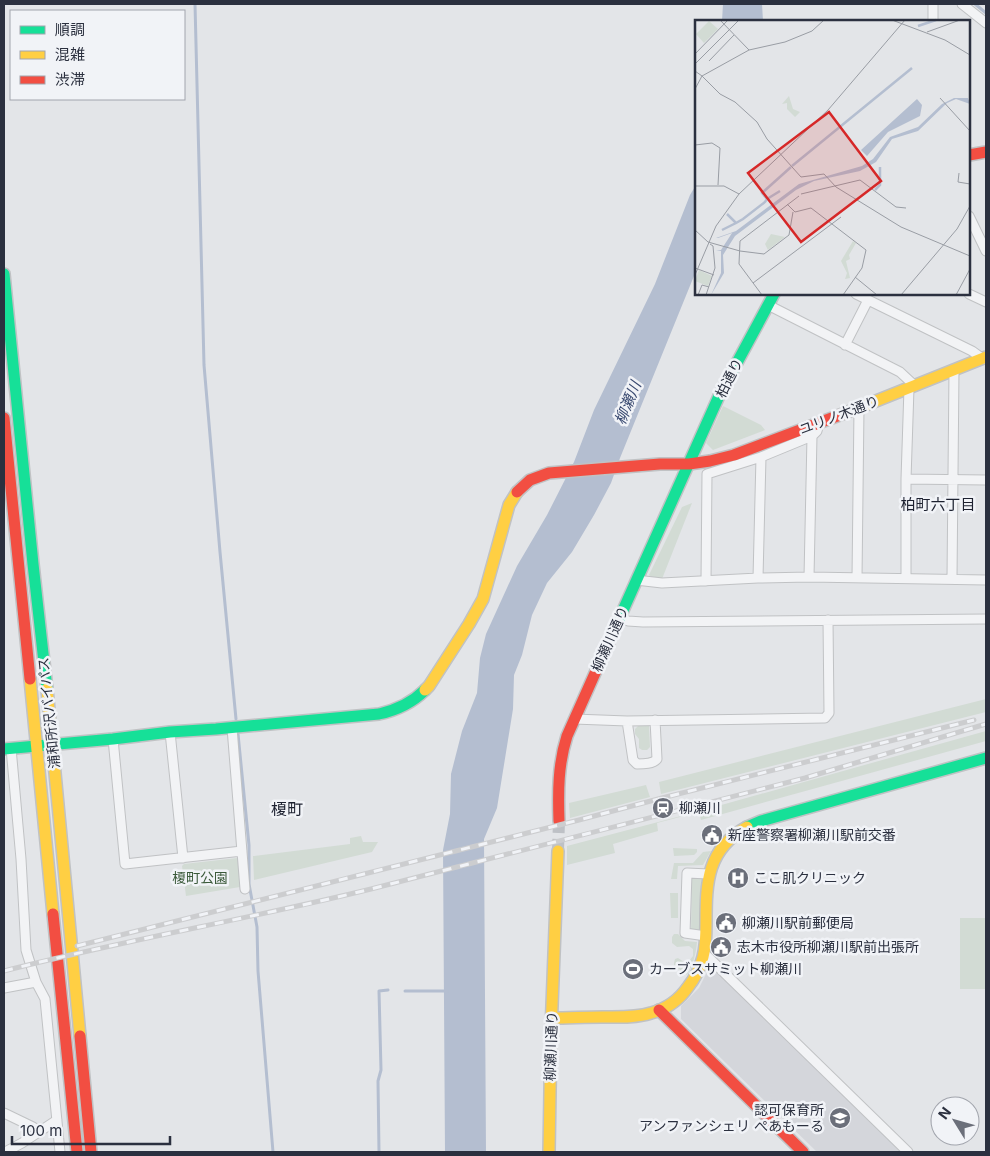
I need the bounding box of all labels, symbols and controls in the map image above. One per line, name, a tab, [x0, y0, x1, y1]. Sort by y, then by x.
legend	[10, 10, 185, 100]
text: 順調	[55, 20, 85, 39]
inset map	[695, 20, 970, 295]
text: 混雑	[55, 45, 85, 64]
text: 渋滞	[55, 70, 85, 89]
street label: 柏通り	[711, 355, 746, 400]
water label: 柳瀬川	[610, 377, 646, 427]
street label: ユリノ木通り	[797, 392, 881, 438]
district label: 柏町六丁目	[900, 495, 976, 514]
street label: 柳瀬川通り	[588, 603, 632, 674]
street label: 浦和所沢バイパス	[34, 657, 63, 770]
station icon: 柳瀬川	[651, 796, 675, 820]
district label: 榎町	[271, 799, 303, 819]
place label: 柳瀬川	[679, 799, 721, 816]
public building icon: 新座警察署柳瀬川駅前交番	[700, 823, 724, 847]
place label: 新座警察署柳瀬川駅前交番	[728, 826, 896, 843]
hospital icon: ここ肌クリニック	[726, 866, 750, 890]
park label: 榎町公園	[172, 869, 228, 886]
place label: ここ肌クリニック	[754, 869, 866, 886]
public building icon: 柳瀬川駅前郵便局	[714, 911, 738, 935]
place label: 柳瀬川駅前郵便局	[742, 914, 854, 931]
public building icon: 志木市役所柳瀬川駅前出張所	[709, 935, 733, 959]
place label: 志木市役所柳瀬川駅前出張所	[737, 938, 919, 955]
sports icon: カーブスサミット柳瀬川	[621, 957, 645, 981]
place label: カーブスサミット柳瀬川	[649, 960, 802, 977]
street label: 柳瀬川通り	[541, 1011, 560, 1081]
north arrow	[930, 1096, 980, 1146]
place label: 認可保育所 アンファンシェリ ぺあもーる	[639, 1101, 824, 1134]
text: N	[934, 1103, 954, 1122]
school or university icon: 認可保育所 アンファンシェリ ぺあもーる	[828, 1106, 852, 1130]
scale bar	[12, 1114, 170, 1146]
text: 100 m	[20, 1121, 62, 1140]

